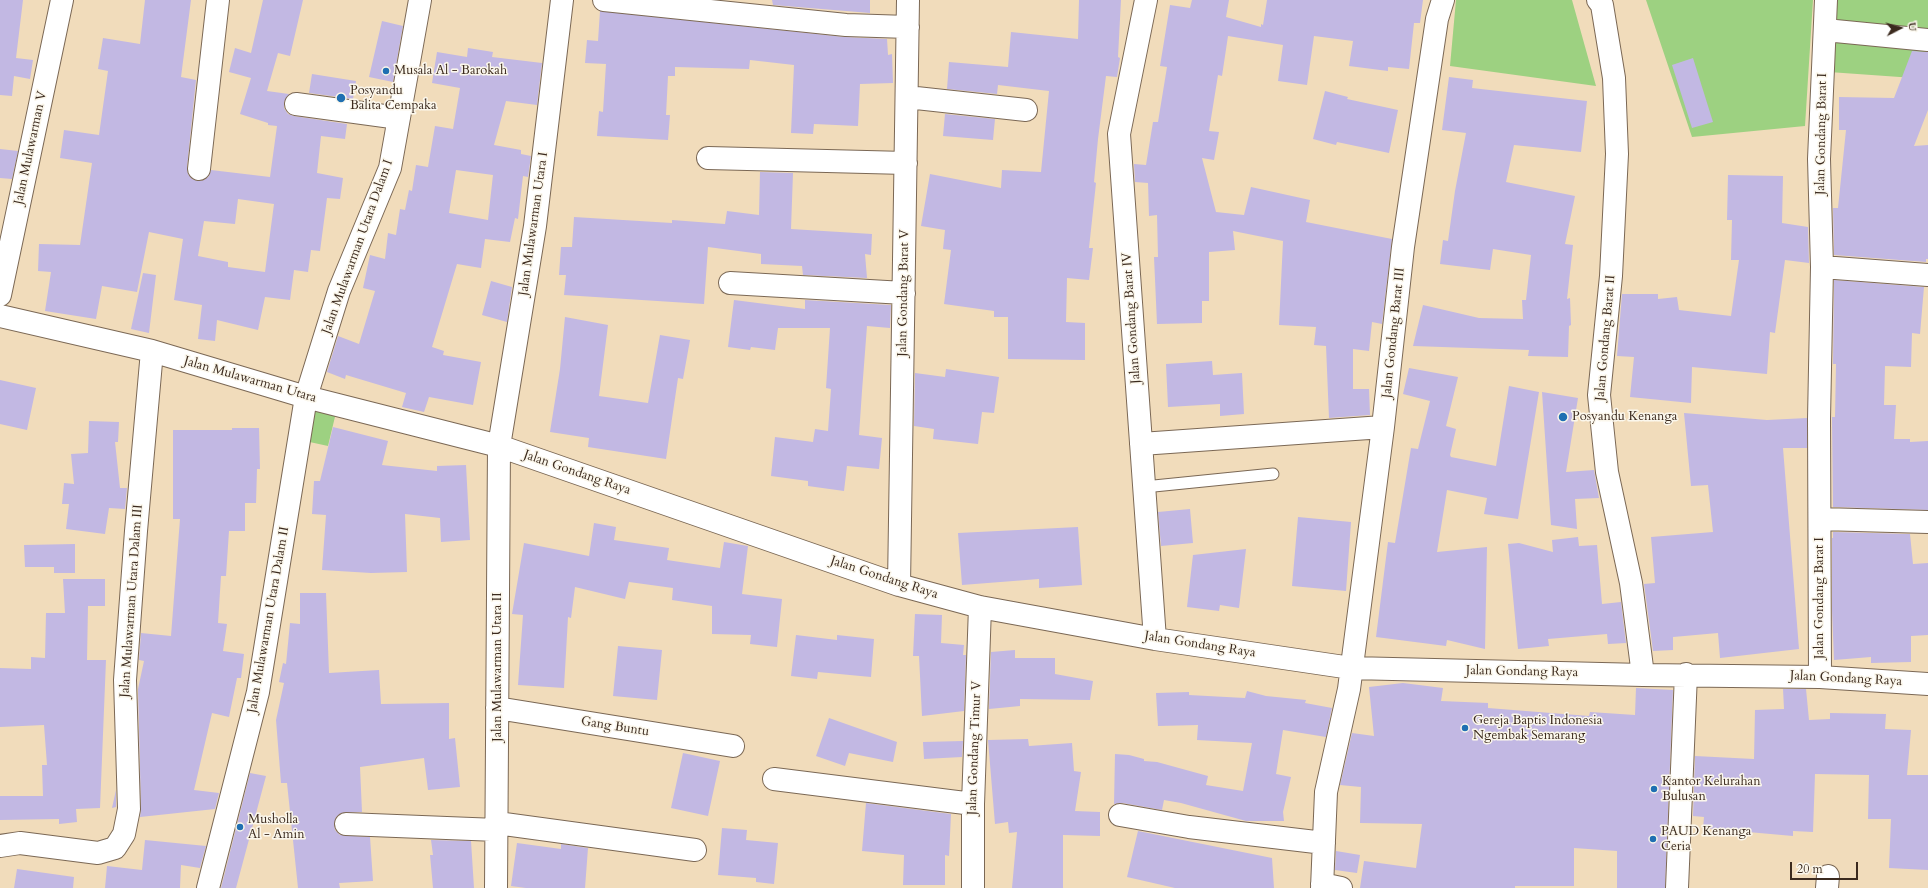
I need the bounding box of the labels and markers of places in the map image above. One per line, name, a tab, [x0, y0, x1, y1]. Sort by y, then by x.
place label: Musala Al - Barokah	[394, 63, 507, 79]
marker: Musala Al - Barokah	[381, 66, 391, 76]
place label: Posyandu Balita Cempaka	[350, 83, 437, 114]
marker: Posyandu Balita Cempaka	[335, 92, 347, 104]
place label: Posyandu Kenanga	[1572, 409, 1677, 425]
marker: Posyandu Kenanga	[1557, 411, 1569, 423]
place label: Gereja Baptis Indonesia Ngembak Semarang	[1473, 713, 1602, 744]
marker: Gereja Baptis Indonesia Ngembak Semarang	[1460, 723, 1470, 733]
place label: Kantor Kelurahan Bulusan	[1662, 774, 1761, 805]
marker: Kantor Kelurahan Bulusan	[1649, 784, 1659, 794]
place label: Musholla Al - Amin	[248, 812, 305, 843]
marker: Musholla Al - Amin	[235, 822, 245, 832]
place label: PAUD Kenanga Ceria	[1661, 824, 1751, 855]
marker: PAUD Kenanga Ceria	[1648, 834, 1658, 844]

